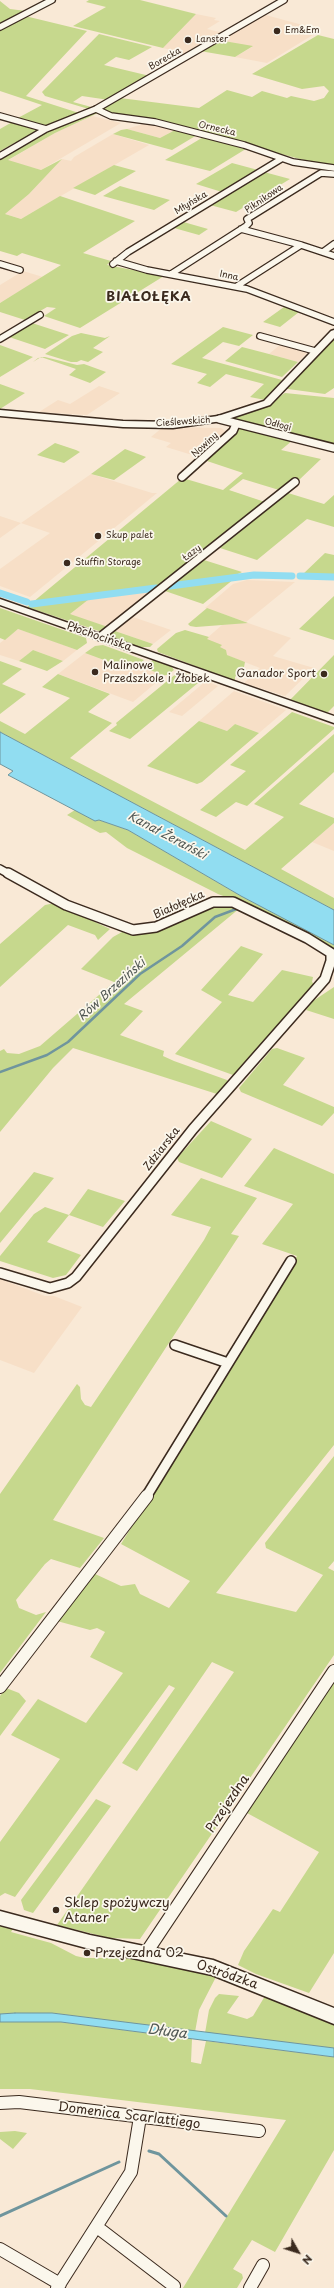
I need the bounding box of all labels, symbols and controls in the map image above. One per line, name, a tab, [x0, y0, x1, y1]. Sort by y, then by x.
marker: Em&Em	[272, 26, 282, 36]
place label: Em&Em	[285, 26, 320, 36]
marker: Lanster	[183, 35, 193, 45]
place label: Lanster	[196, 35, 228, 45]
street label: Borecka	[147, 45, 183, 73]
street label: Ornecka	[197, 119, 237, 139]
street label: Piknikowa	[243, 182, 285, 216]
street label: Młyńska	[173, 189, 209, 217]
street label: Inna	[219, 269, 239, 283]
district label: BIAŁOŁĘKA	[106, 289, 192, 305]
street label: Cieślewskich	[155, 415, 211, 429]
street label: Odłogi	[264, 416, 292, 434]
street label: Nowiny	[189, 430, 221, 460]
marker: Skup palet	[93, 531, 103, 541]
place label: Skup palet	[106, 531, 153, 541]
street label: Łazy	[181, 543, 203, 563]
marker: Stuffin Storage	[62, 558, 72, 568]
place label: Stuffin Storage	[75, 558, 141, 568]
street label: Płochocińska	[65, 620, 133, 654]
place label: Malinowe Przedszkole i Żłobek	[103, 659, 210, 685]
marker: Malinowe Przedszkole i Żłobek	[90, 667, 100, 677]
place label: Ganador Sport	[237, 667, 316, 681]
marker: Ganador Sport	[319, 669, 329, 679]
water label: Kanał Żerański	[125, 809, 209, 863]
street label: Białołęcka	[151, 888, 207, 922]
water label: Rów Brzeziński	[75, 956, 149, 1024]
street label: Zdziarska	[141, 1125, 183, 1173]
street label: Przejezdna	[203, 1772, 253, 1836]
place label: Sklep spożywczy Ataner	[64, 1895, 170, 1926]
marker: Sklep spożywczy Ataner	[51, 1905, 61, 1915]
place label: Przejezdna 02	[95, 1945, 184, 1961]
marker: Przejezdna 02	[82, 1948, 92, 1958]
street label: Ostródzka	[194, 1957, 260, 1993]
water label: Długa	[146, 2021, 188, 2043]
street label: Domenica Scarlattiego	[57, 2100, 201, 2132]
north arrow	[278, 2232, 318, 2272]
text: N	[298, 2251, 317, 2269]

